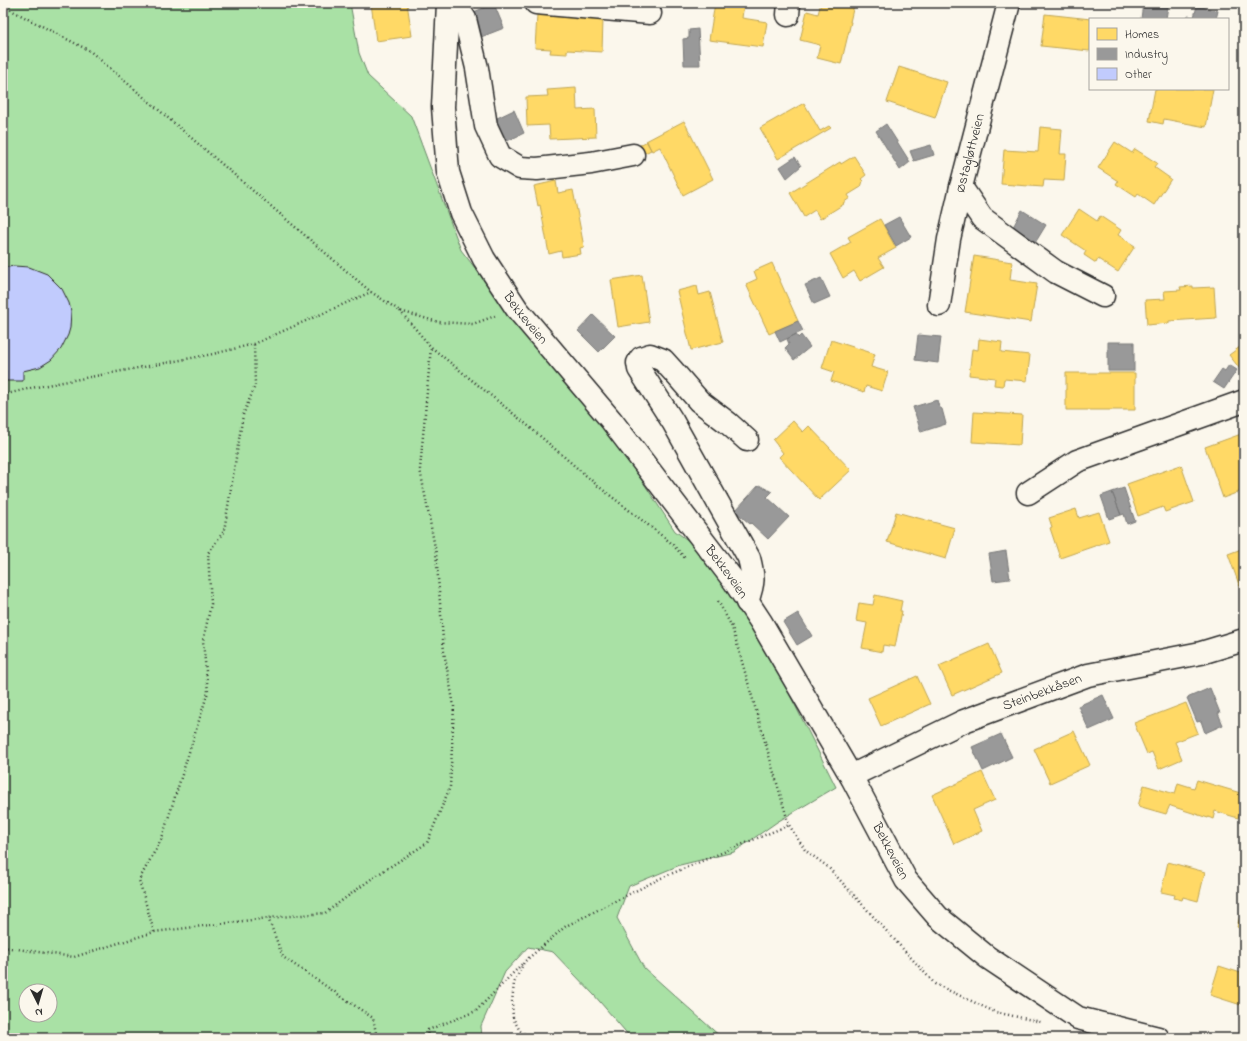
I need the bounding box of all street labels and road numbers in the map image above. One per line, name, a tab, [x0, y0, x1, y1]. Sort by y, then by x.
street label: Østagløttveien	[949, 111, 990, 195]
street label: Bekkeveien	[497, 287, 553, 349]
street label: Bekkeveien	[699, 540, 753, 603]
street label: Steinbekkåsen	[999, 668, 1085, 716]
street label: Bekkeveien	[866, 818, 914, 883]

